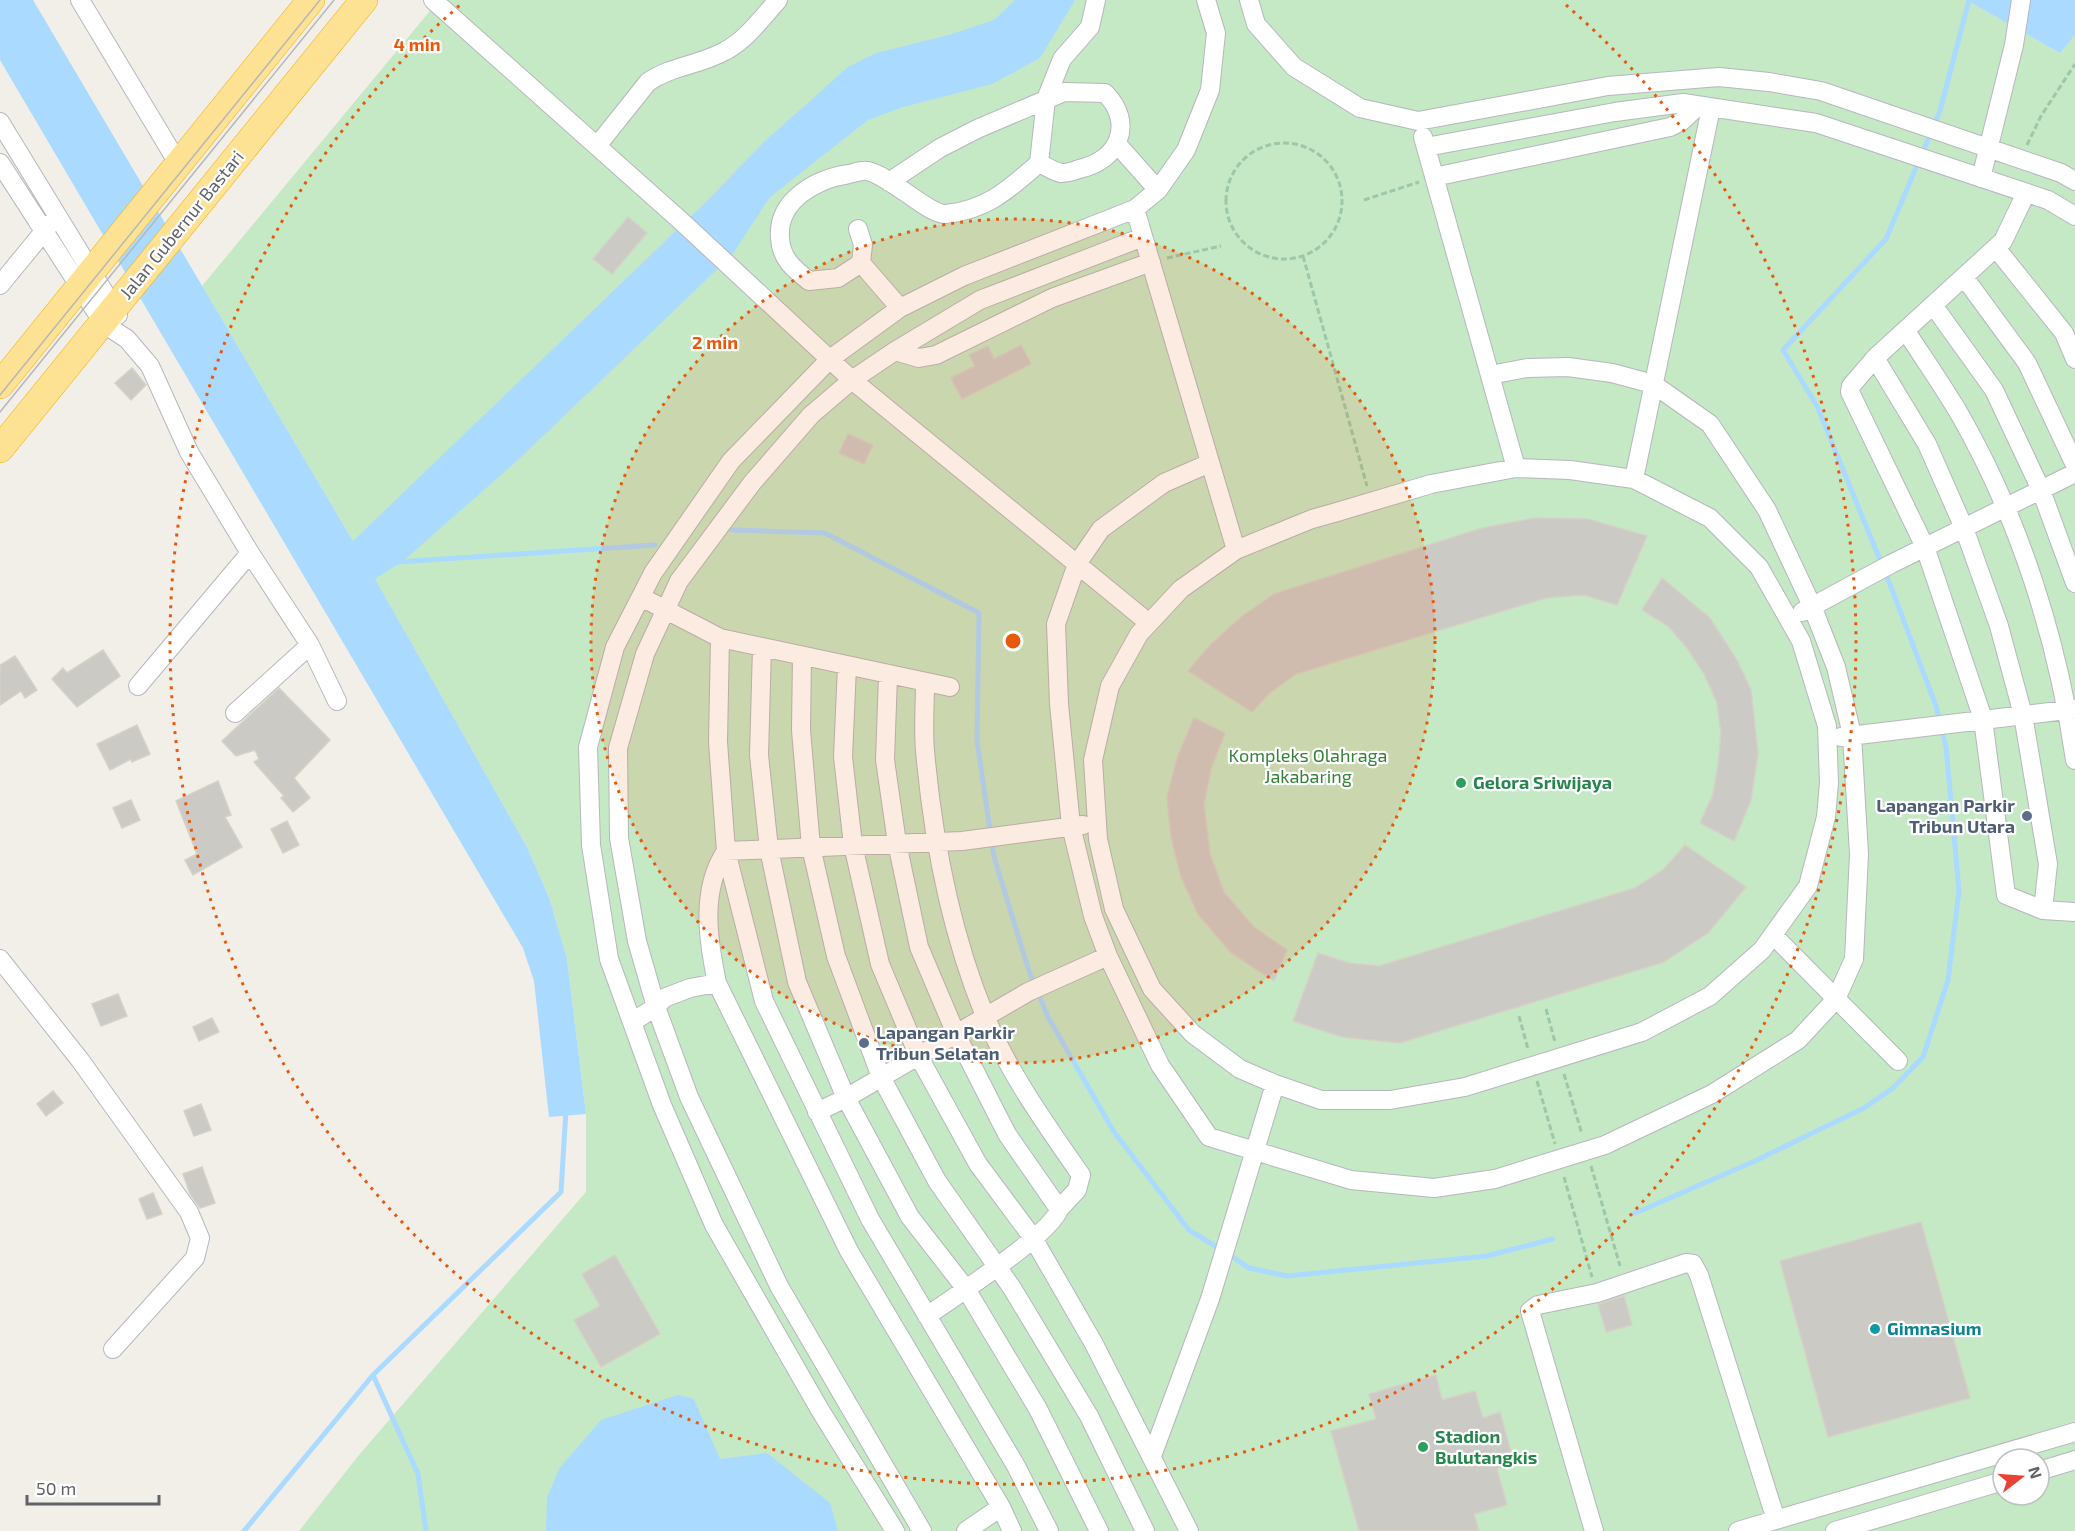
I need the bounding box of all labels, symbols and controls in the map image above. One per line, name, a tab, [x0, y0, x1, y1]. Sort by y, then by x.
text: 4 min	[394, 33, 441, 55]
street label: Jalan Gubernur Bastari	[115, 146, 248, 303]
text: 2 min	[692, 331, 738, 353]
centre of rings	[1003, 631, 1023, 651]
park label: Kompleks Olahraga Jakabaring	[1229, 744, 1387, 787]
place label: Gelora Sriwijaya	[1473, 771, 1612, 793]
marker: Gelora Sriwijaya	[1454, 776, 1468, 790]
place label: Lapangan Parkir Tribun Utara	[1876, 794, 2015, 837]
marker: Lapangan Parkir Tribun Utara	[2020, 809, 2034, 823]
place label: Lapangan Parkir Tribun Selatan	[876, 1021, 1015, 1064]
marker: Lapangan Parkir Tribun Selatan	[857, 1036, 871, 1050]
place label: Gimnasium	[1887, 1317, 1982, 1339]
marker: Gimnasium	[1868, 1322, 1882, 1336]
place label: Stadion Bulutangkis	[1435, 1425, 1537, 1468]
marker: Stadion Bulutangkis	[1416, 1440, 1430, 1454]
north arrow	[1991, 1447, 2051, 1507]
text: N	[2025, 1464, 2047, 1481]
scale bar	[27, 1468, 159, 1506]
text: 50 m	[36, 1477, 76, 1499]

